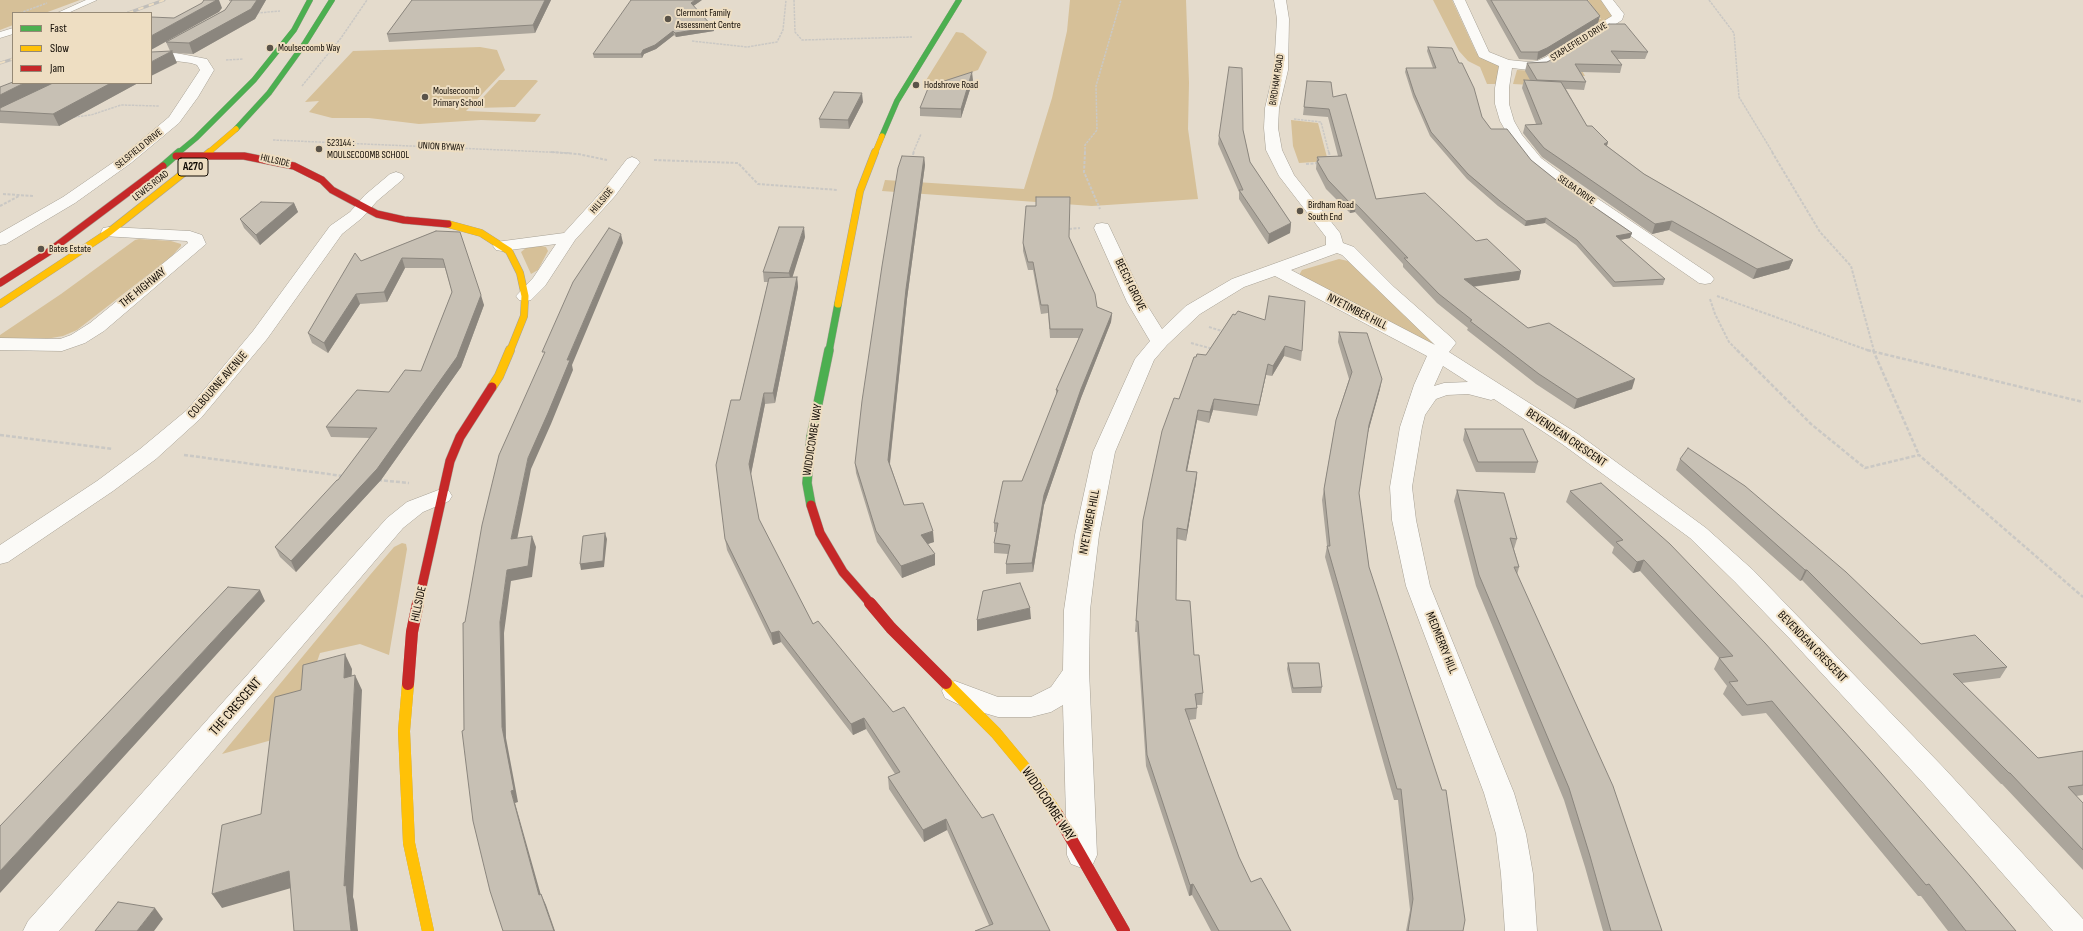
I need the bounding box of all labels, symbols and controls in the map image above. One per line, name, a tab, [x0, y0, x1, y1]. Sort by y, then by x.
place label: Clermont Family Assessment Centre	[676, 7, 741, 30]
legend	[12, 12, 152, 84]
marker: Clermont Family Assessment Centre	[663, 14, 673, 24]
street label: STAPLEFIELD DRIVE	[1548, 20, 1610, 64]
text: Fast	[50, 21, 67, 36]
text: Slow	[50, 41, 69, 56]
place label: Moulsecoomb Way	[278, 42, 340, 54]
marker: Moulsecoomb Way	[265, 43, 275, 53]
street label: BIRDHAM ROAD	[1267, 54, 1287, 106]
text: Jam	[50, 61, 65, 76]
place label: Hodshrove Road	[924, 79, 978, 91]
marker: Hodshrove Road	[911, 80, 921, 90]
place label: Moulsecoomb Primary School	[433, 85, 483, 108]
marker: Moulsecoomb Primary School	[420, 92, 430, 102]
street label: SELSFIELD DRIVE	[113, 126, 165, 172]
place label: 523144 : MOULSECOOMB SCHOOL	[327, 137, 409, 160]
street label: UNION BYWAY	[417, 140, 465, 154]
marker: 523144 : MOULSECOOMB SCHOOL	[314, 144, 324, 154]
street label: HILLSIDE	[259, 152, 291, 170]
road number: A270	[178, 158, 208, 176]
street label: LEWES ROAD	[130, 168, 172, 204]
street label: SELBA DRIVE	[1555, 173, 1597, 207]
street label: HILLSIDE	[588, 186, 616, 216]
place label: Birdham Road South End	[1308, 199, 1354, 222]
marker: Birdham Road South End	[1295, 206, 1305, 216]
place label: Bates Estate	[49, 243, 91, 255]
marker: Bates Estate	[36, 244, 46, 254]
street label: BEECH GROVE	[1111, 256, 1149, 314]
street label: THE HIGHWAY	[117, 265, 169, 311]
street label: NYETIMBER HILL	[1324, 291, 1390, 333]
street label: COLBOURNE AVENUE	[185, 349, 251, 421]
street label: WIDDICOMBE WAY	[800, 403, 826, 477]
street label: BEVENDEAN CRESCENT	[1523, 406, 1609, 470]
street label: NYETIMBER HILL	[1077, 488, 1103, 556]
street label: HILLSIDE	[408, 585, 430, 623]
street label: BEVENDEAN CRESCENT	[1774, 608, 1850, 686]
street label: MEDMERRY HILL	[1422, 610, 1460, 676]
street label: THE CRESCENT	[206, 675, 266, 739]
street label: WIDDICOMBE WAY	[1017, 764, 1079, 844]

